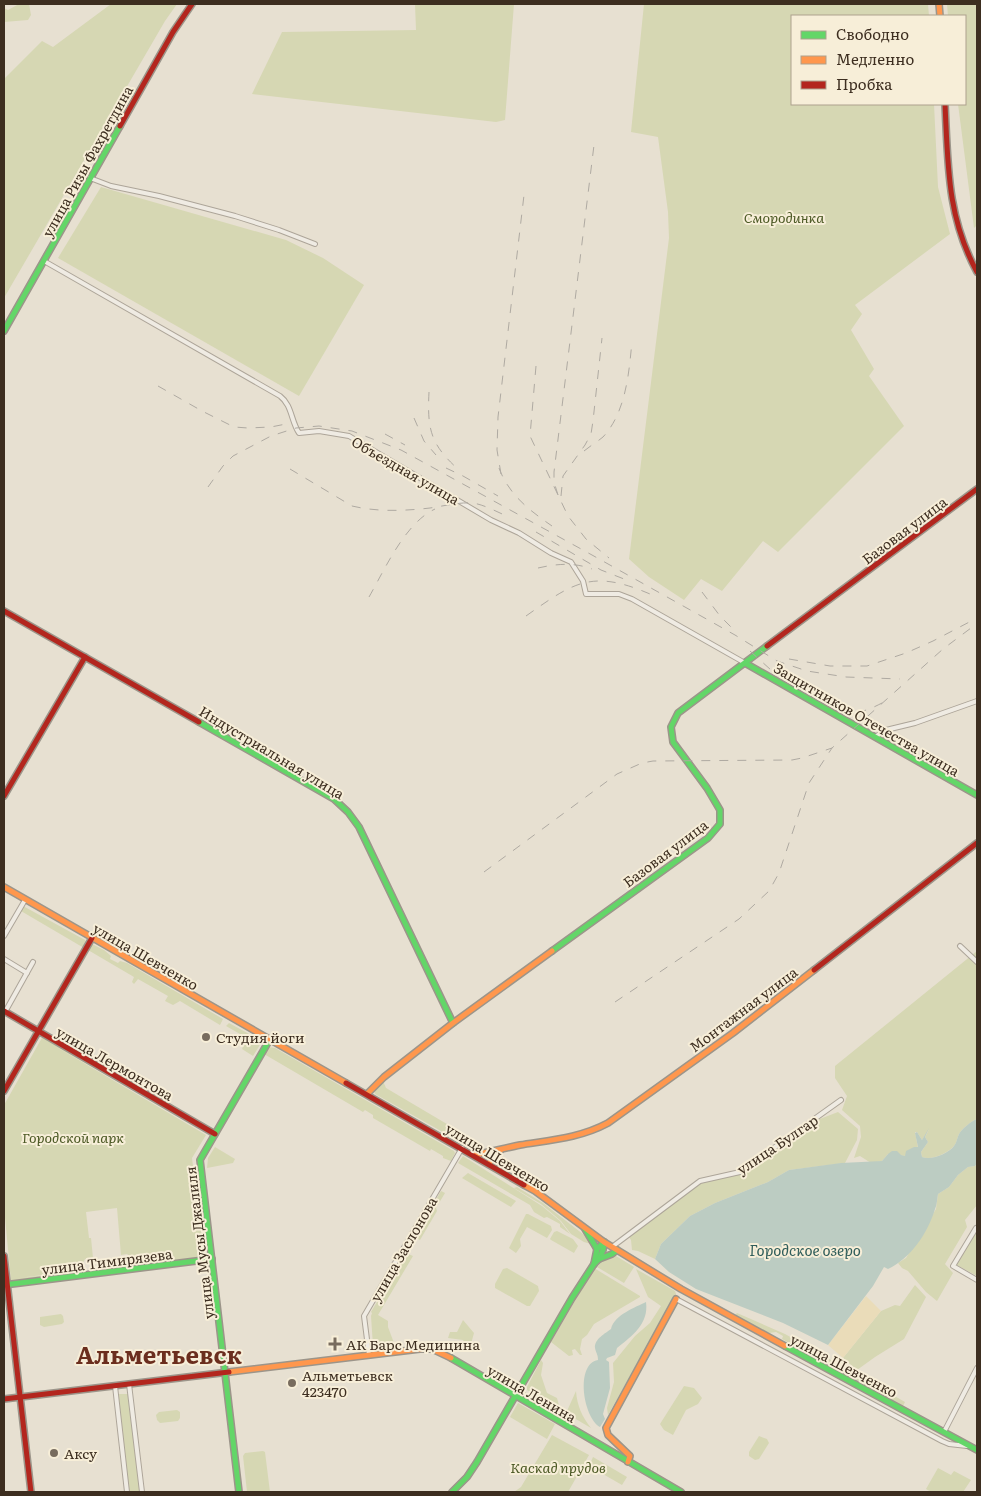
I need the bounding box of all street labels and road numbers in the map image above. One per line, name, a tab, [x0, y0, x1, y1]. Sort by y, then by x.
street label: улица Ризы Фахретдина	[37, 81, 137, 240]
street label: Объездная улица	[348, 431, 464, 509]
street label: Базовая улица	[857, 491, 951, 569]
street label: Защитников Отечества улица	[770, 657, 964, 781]
street label: Индустриальная улица	[196, 701, 349, 804]
street label: Базовая улица	[618, 814, 712, 892]
street label: улица Шевченко	[90, 918, 202, 994]
street label: Монтажная улица	[685, 961, 802, 1056]
street label: улица Лермонтова	[53, 1021, 178, 1105]
street label: улица Булгар	[732, 1109, 822, 1179]
street label: улица Шевченко	[442, 1118, 554, 1196]
street label: улица Мусы Джалиля	[180, 1165, 218, 1321]
street label: улица Заслонова	[365, 1192, 442, 1305]
street label: улица Тимирязева	[40, 1243, 174, 1279]
street label: улица Шевченко	[787, 1328, 901, 1402]
street label: улица Ленина	[484, 1359, 581, 1427]

